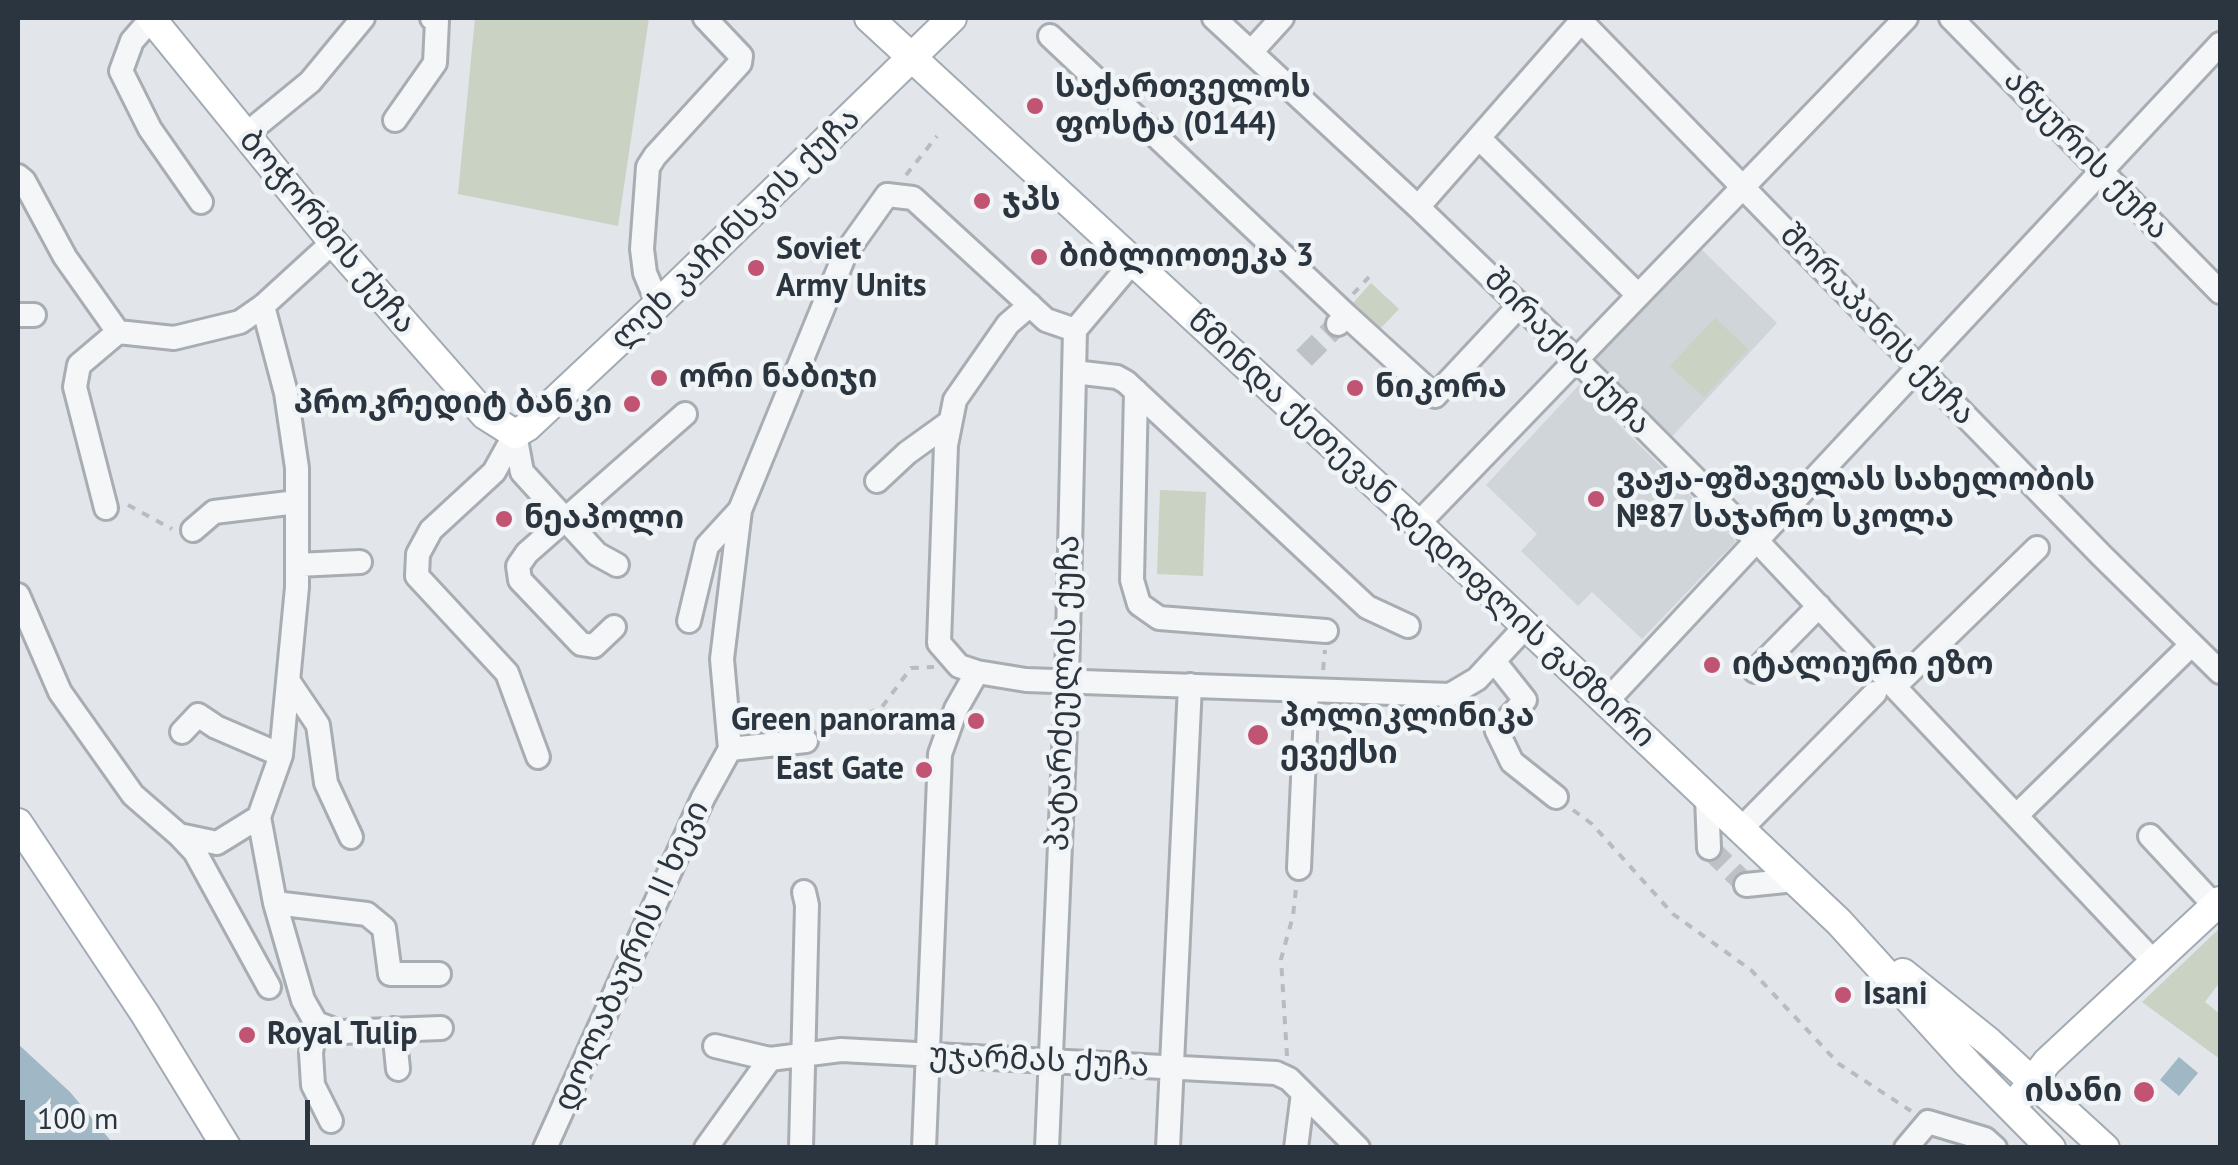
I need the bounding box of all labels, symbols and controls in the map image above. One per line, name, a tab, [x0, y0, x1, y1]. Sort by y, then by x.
street label: აწყურის ქუჩა	[1995, 62, 2177, 248]
place label: საქართველოს ფოსტა (0144)	[1055, 69, 1311, 144]
marker: საქართველოს ფოსტა (0144)	[1024, 95, 1046, 117]
street label: ლეხ კაჩინსკის ქუჩა	[603, 100, 869, 358]
street label: ბოჭორმის ქუჩა	[230, 122, 424, 342]
place label: ჯპს	[1002, 182, 1060, 220]
marker: ჯპს	[971, 190, 993, 212]
street label: შორაპანის ქუჩა	[1771, 216, 1983, 434]
place label: Soviet Army Units	[776, 231, 927, 306]
place label: ბიბლიოთეკა 3	[1059, 238, 1314, 276]
marker: ბიბლიოთეკა 3	[1028, 246, 1050, 268]
marker: Soviet Army Units	[745, 257, 767, 279]
street label: შირაქის ქუჩა	[1476, 261, 1658, 443]
street label: წმინდა ქეთევან დედოფლის გამზირი	[1179, 302, 1663, 756]
place label: ორი ნაბიჯი	[679, 359, 877, 397]
marker: ორი ნაბიჯი	[648, 367, 670, 389]
place label: ნიკორა	[1375, 369, 1507, 407]
marker: ნიკორა	[1344, 377, 1366, 399]
place label: პროკრედიტ ბანკი	[294, 385, 612, 423]
marker: პროკრედიტ ბანკი	[621, 393, 643, 415]
place label: ვაჟა-ფშაველას სახელობის №87 საჯარო სკოლა	[1616, 462, 2095, 537]
marker: ვაჟა-ფშაველას სახელობის №87 საჯარო სკოლა	[1585, 488, 1607, 510]
place label: ნეაპოლი	[524, 500, 684, 538]
marker: ნეაპოლი	[493, 508, 515, 530]
street label: პატარძეულის ქუჩა	[1039, 534, 1089, 852]
place label: იტალიური ეზო	[1732, 646, 1993, 684]
marker: იტალიური ეზო	[1701, 654, 1723, 676]
place label: პოლიკლინიკა ევექსი	[1280, 698, 1535, 773]
place label: Green panorama	[731, 702, 956, 740]
marker: Green panorama	[965, 710, 987, 732]
marker: პოლიკლინიკა ევექსი	[1245, 722, 1271, 748]
place label: East Gate	[776, 751, 904, 789]
marker: East Gate	[913, 759, 935, 781]
street label: დოლაბაურის II ხევი	[546, 795, 718, 1117]
place label: Isani	[1863, 976, 1928, 1014]
marker: Isani	[1832, 984, 1854, 1006]
place label: Royal Tulip	[267, 1016, 418, 1054]
marker: Royal Tulip	[236, 1024, 258, 1046]
street label: უჯარმას ქუჩა	[928, 1036, 1150, 1086]
place label: ისანი	[2024, 1073, 2122, 1111]
marker: ისანი	[2131, 1079, 2157, 1105]
scale bar	[25, 1080, 315, 1142]
text: 100 m	[37, 1098, 118, 1137]

